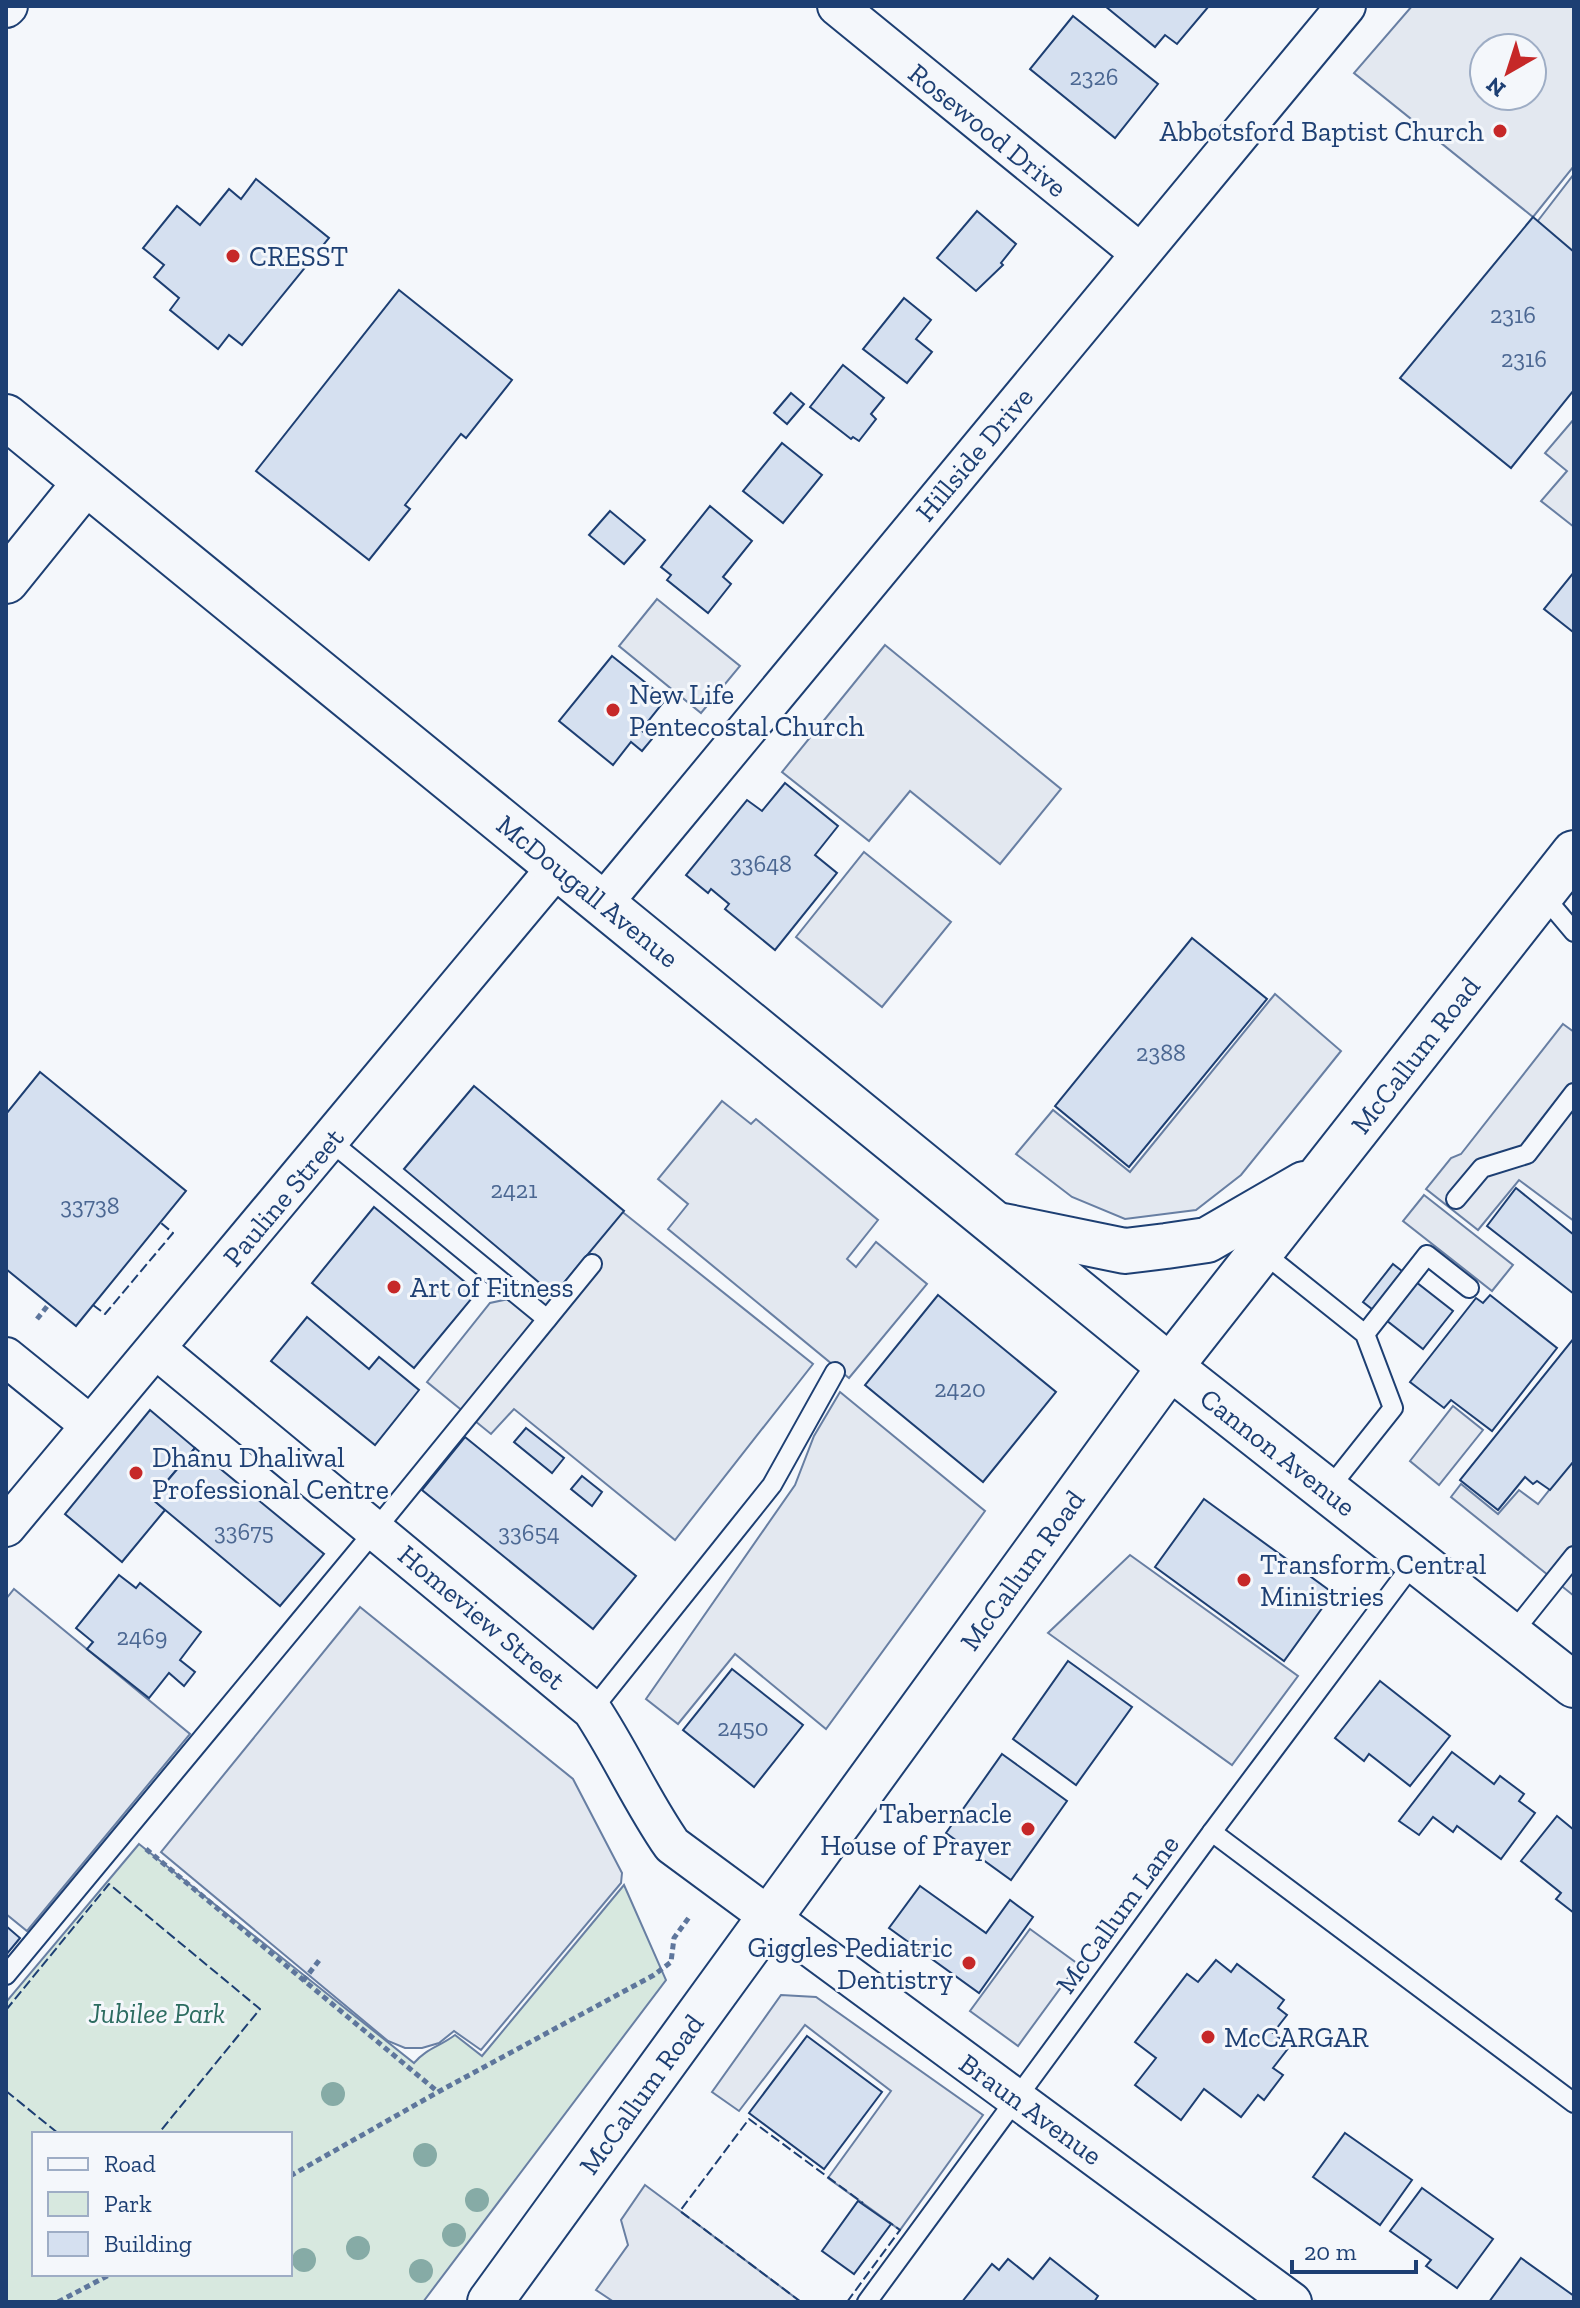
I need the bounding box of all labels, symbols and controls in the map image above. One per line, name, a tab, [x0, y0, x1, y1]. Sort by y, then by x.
north arrow	[1468, 32, 1548, 112]
street label: Rosewood Drive	[902, 57, 1073, 204]
house number: 2326	[1069, 62, 1119, 91]
text: N	[1481, 71, 1511, 103]
place label: Abbotsford Baptist Church	[1159, 115, 1484, 148]
marker: Abbotsford Baptist Church	[1491, 122, 1509, 140]
place label: CRESST	[249, 240, 348, 273]
marker: CRESST	[224, 247, 242, 265]
house number: 2316	[1490, 300, 1536, 329]
house number: 2316	[1501, 344, 1547, 373]
street label: Hillside Drive	[909, 381, 1040, 528]
place label: New Life Pentecostal Church	[629, 678, 865, 743]
marker: New Life Pentecostal Church	[604, 701, 622, 719]
street label: McDougall Avenue	[490, 808, 685, 975]
house number: 33648	[730, 849, 792, 878]
street label: McCallum Road	[1344, 970, 1487, 1140]
house number: 2388	[1136, 1038, 1186, 1067]
street label: Pauline Street	[216, 1121, 351, 1273]
house number: 2421	[491, 1175, 537, 1204]
house number: 33738	[60, 1191, 120, 1220]
place label: Art of Fitness	[410, 1271, 574, 1304]
marker: Art of Fitness	[385, 1278, 403, 1296]
house number: 2420	[934, 1374, 986, 1403]
street label: Cannon Avenue	[1193, 1381, 1362, 1523]
place label: Dhanu Dhaliwal Professional Centre	[152, 1441, 389, 1506]
marker: Dhanu Dhaliwal Professional Centre	[127, 1464, 145, 1482]
street label: McCallum Road	[953, 1484, 1092, 1657]
house number: 33675	[214, 1517, 274, 1546]
house number: 33654	[498, 1518, 560, 1547]
street label: Homeview Street	[392, 1538, 572, 1697]
place label: Transform Central Ministries	[1260, 1548, 1486, 1613]
marker: Transform Central Ministries	[1235, 1571, 1253, 1589]
house number: 2469	[117, 1622, 167, 1651]
house number: 2450	[717, 1713, 769, 1742]
place label: Tabernacle House of Prayer	[820, 1797, 1012, 1862]
marker: Tabernacle House of Prayer	[1019, 1820, 1037, 1838]
street label: McCallum Lane	[1049, 1829, 1186, 2000]
place label: Giggles Pediatric Dentistry	[748, 1931, 954, 1996]
marker: Giggles Pediatric Dentistry	[960, 1954, 978, 1972]
park label: Jubilee Park	[88, 1997, 225, 2030]
street label: McCallum Road	[572, 2008, 711, 2181]
place label: McCARGAR	[1224, 2021, 1369, 2054]
marker: McCARGAR	[1199, 2028, 1217, 2046]
street label: Braun Avenue	[953, 2047, 1108, 2172]
legend	[32, 2132, 292, 2276]
text: Road	[104, 2149, 156, 2178]
text: Park	[104, 2189, 152, 2218]
scale bar	[1292, 2224, 1416, 2274]
text: Building	[104, 2229, 192, 2258]
text: 20 m	[1304, 2237, 1357, 2266]

